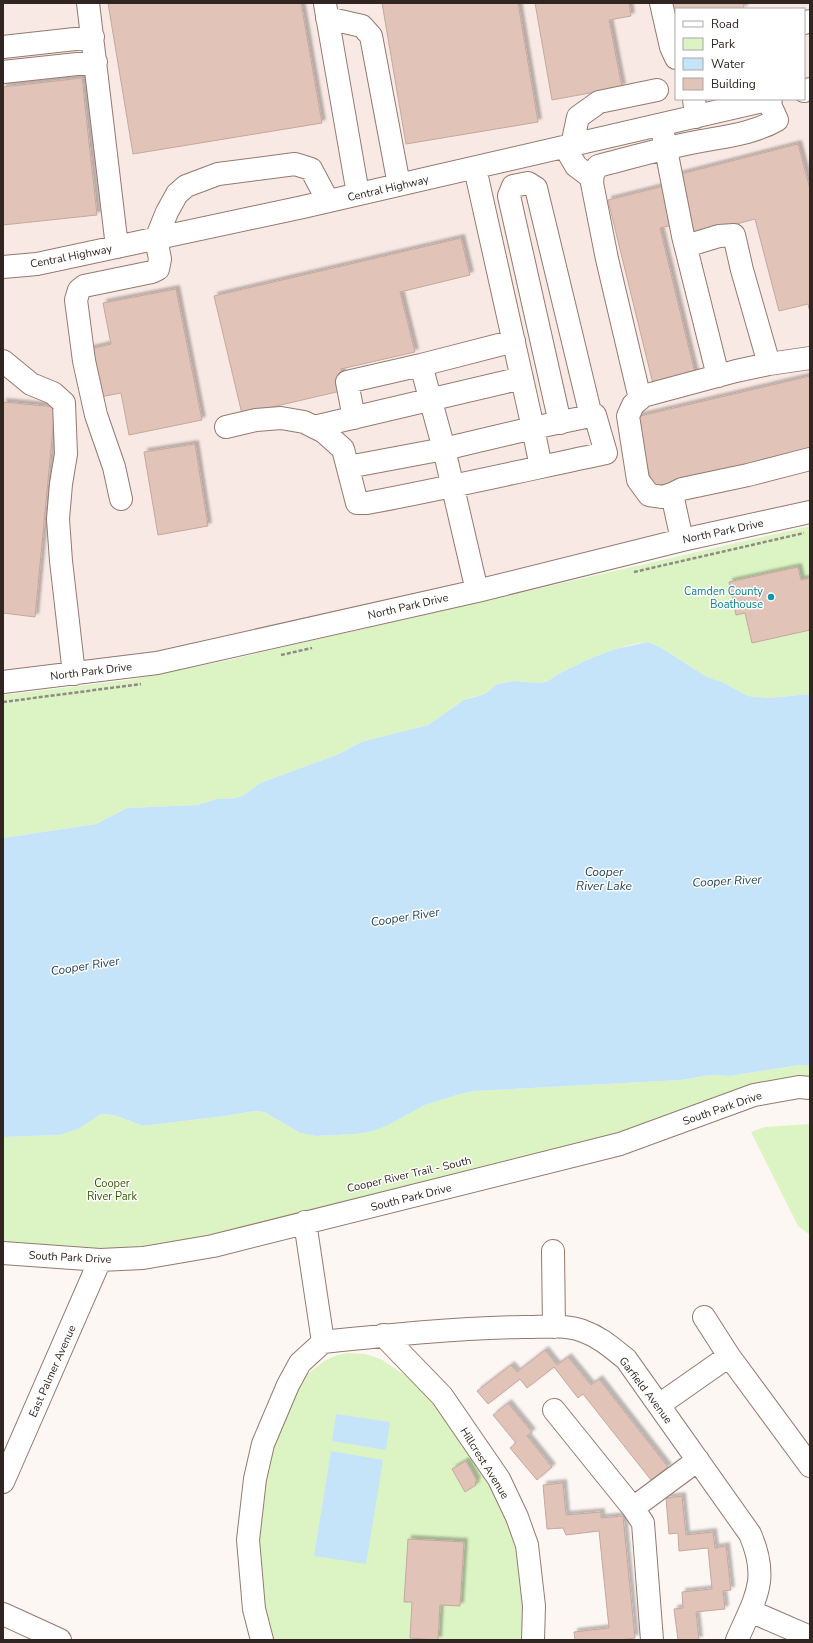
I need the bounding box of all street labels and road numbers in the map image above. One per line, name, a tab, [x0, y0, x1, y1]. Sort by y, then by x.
street label: Central Highway	[346, 172, 431, 205]
street label: Central Highway	[29, 241, 114, 272]
street label: North Park Drive	[681, 516, 765, 547]
street label: North Park Drive	[366, 590, 450, 623]
street label: North Park Drive	[49, 659, 133, 684]
street label: South Park Drive	[681, 1088, 764, 1129]
street label: Cooper River Trail - South	[345, 1153, 473, 1196]
street label: South Park Drive	[369, 1180, 453, 1215]
street label: South Park Drive	[28, 1248, 112, 1267]
street label: East Palmer Avenue	[25, 1323, 80, 1420]
street label: Garfield Avenue	[616, 1354, 676, 1427]
street label: Hillcrest Avenue	[457, 1425, 513, 1502]

